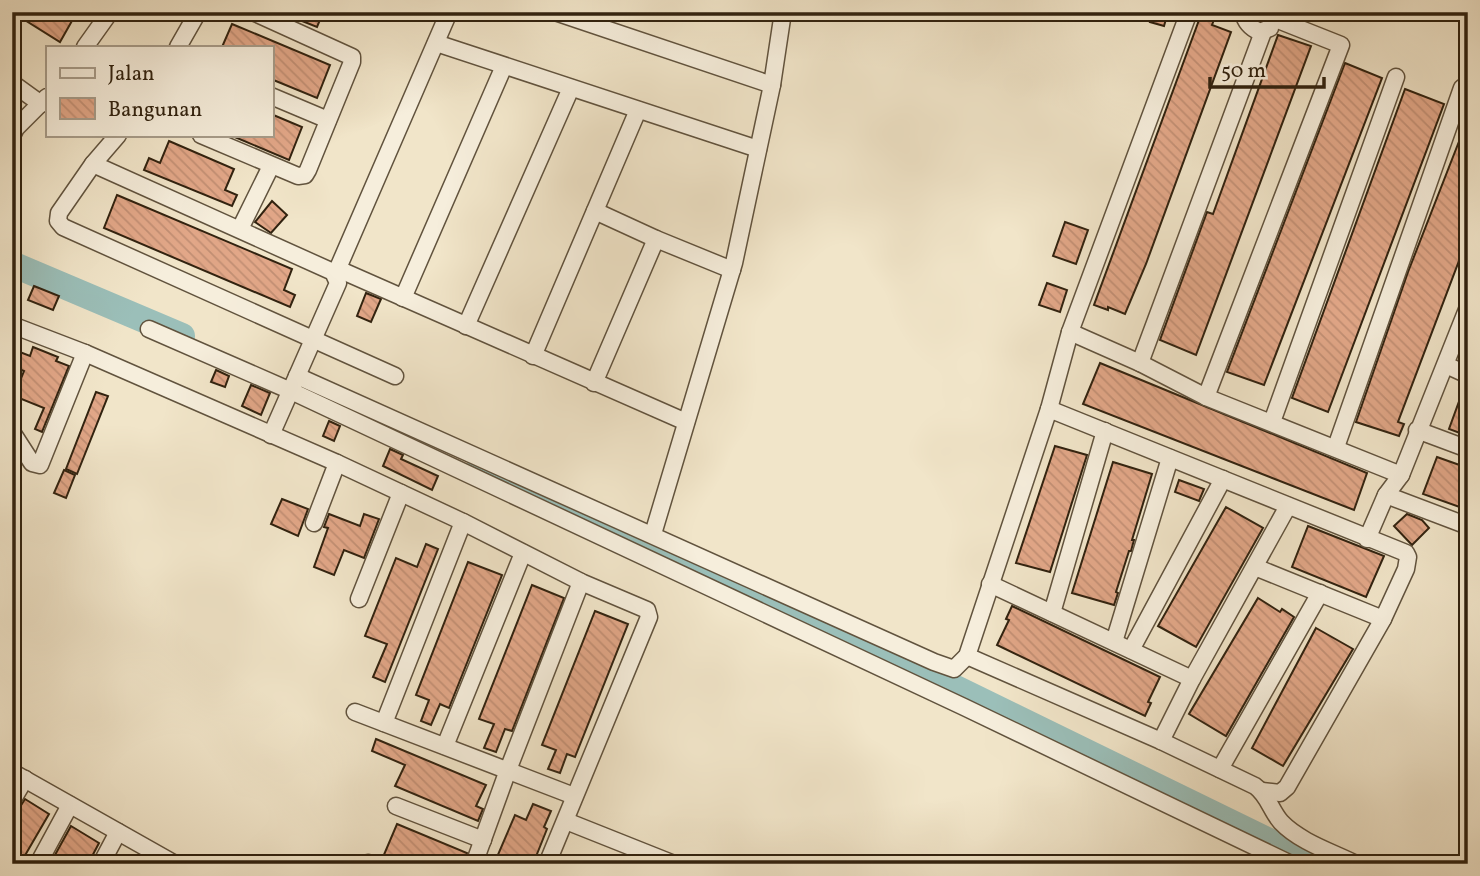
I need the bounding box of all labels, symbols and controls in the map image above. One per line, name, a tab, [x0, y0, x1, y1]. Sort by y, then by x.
legend	[46, 46, 273, 136]
scale bar	[1210, 46, 1324, 90]
text: 50 m	[1221, 57, 1266, 86]
text: Jalan	[108, 60, 155, 89]
text: Bangunan	[108, 96, 202, 125]

